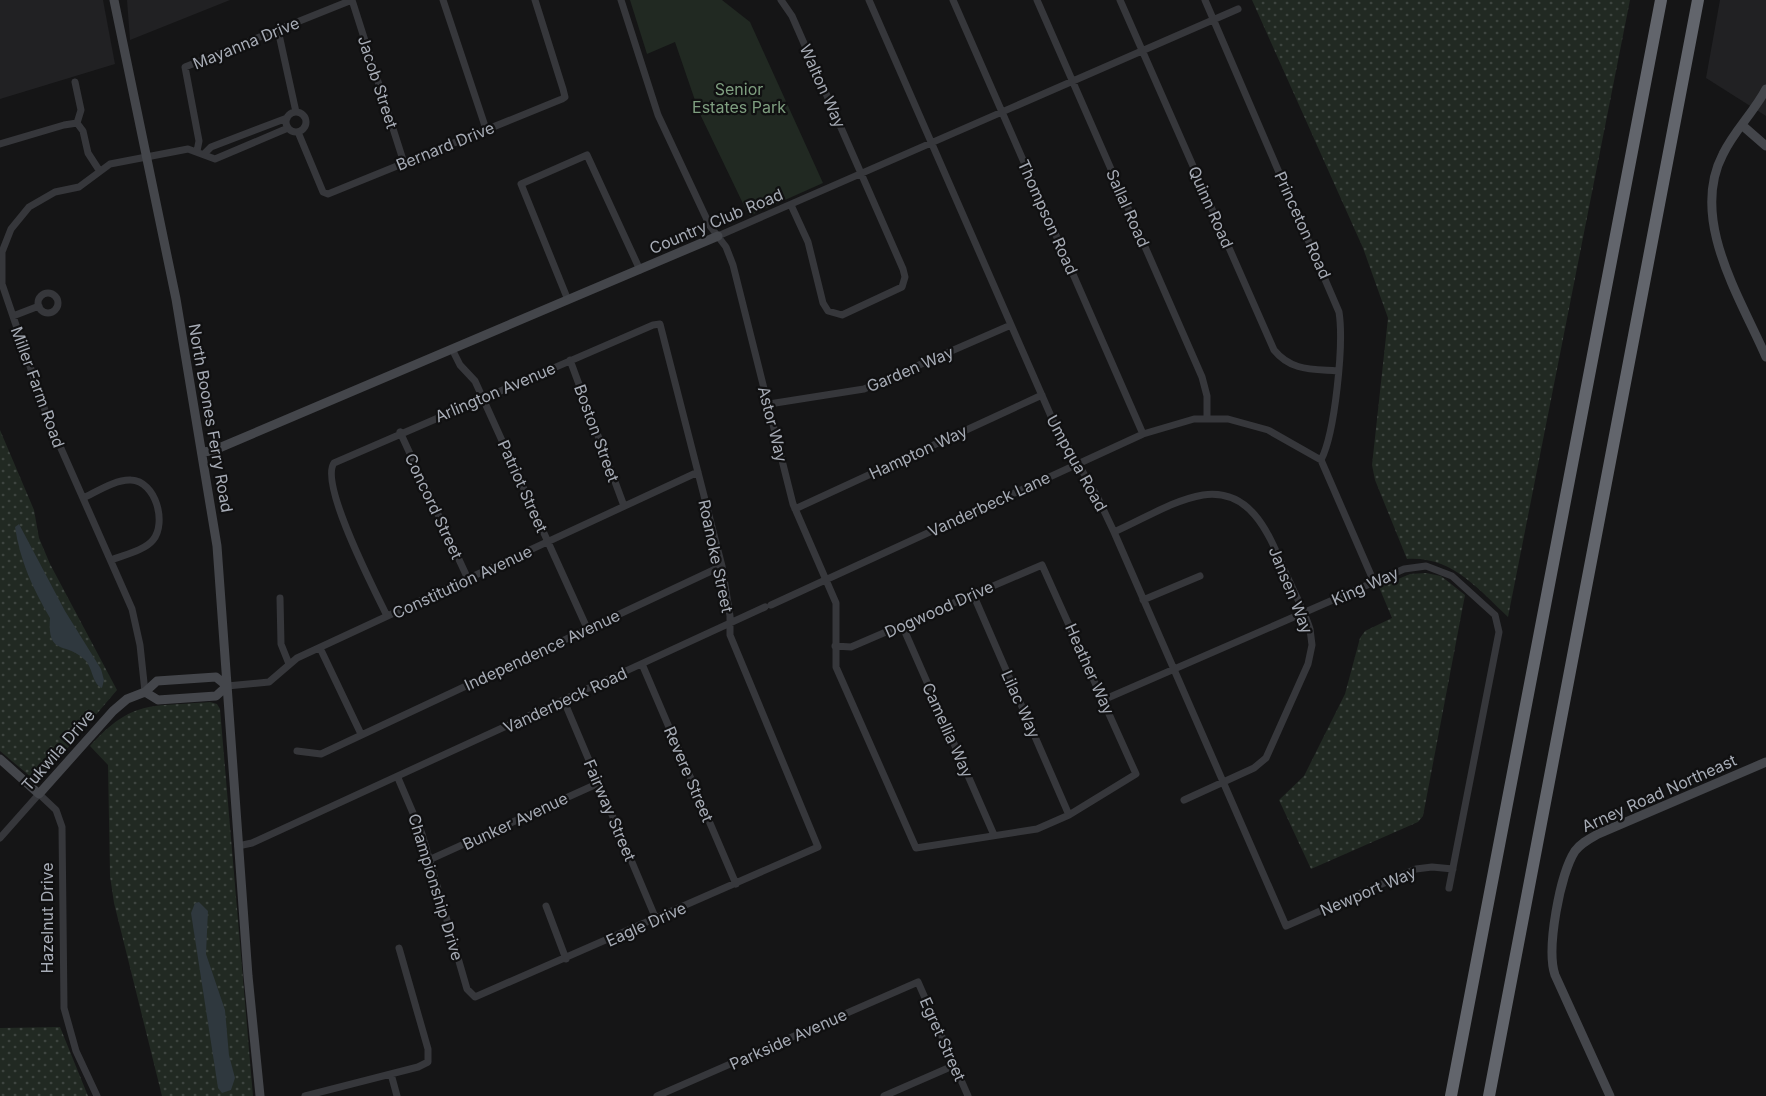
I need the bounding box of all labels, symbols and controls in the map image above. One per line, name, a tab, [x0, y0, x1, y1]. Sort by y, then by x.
street label: Mayanna Drive	[190, 13, 302, 73]
street label: Jacob Street	[354, 33, 402, 131]
street label: Walton Way	[796, 41, 850, 131]
park label: Senior Estates Park	[692, 79, 786, 117]
street label: Bernard Drive	[393, 117, 497, 175]
street label: Thompson Road	[1014, 156, 1082, 278]
street label: Quinn Road	[1184, 163, 1238, 251]
street label: Sallal Road	[1102, 166, 1154, 250]
street label: Princeton Road	[1270, 168, 1336, 282]
street label: Country Club Road	[646, 184, 786, 258]
street label: North Boones Ferry Road	[185, 322, 237, 514]
street label: Miller Farm Road	[7, 324, 69, 450]
street label: Garden Way	[864, 342, 956, 396]
street label: Arlington Avenue	[432, 358, 558, 426]
street label: Boston Street	[570, 382, 624, 484]
street label: Astor Way	[754, 384, 792, 464]
street label: Umpqua Road	[1042, 411, 1112, 515]
street label: Hampton Way	[866, 421, 970, 483]
street label: Patriot Street	[494, 437, 552, 535]
street label: Concord Street	[401, 450, 467, 562]
street label: Vanderbeck Lane	[925, 467, 1053, 541]
street label: Roanoke Street	[694, 498, 738, 614]
street label: Constitution Avenue	[389, 541, 535, 623]
street label: Jansen Way	[1264, 544, 1318, 636]
street label: King Way	[1328, 562, 1402, 610]
street label: Dogwood Drive	[882, 576, 996, 642]
street label: Independence Avenue	[461, 605, 623, 695]
street label: Heather Way	[1061, 620, 1119, 718]
street label: Vanderbeck Road	[500, 663, 630, 737]
street label: Lilac Way	[997, 667, 1045, 741]
street label: Camellia Way	[918, 679, 978, 781]
street label: Tukwila Drive	[17, 705, 99, 795]
street label: Revere Street	[660, 723, 718, 825]
street label: Arney Road Northeast	[1579, 750, 1739, 836]
street label: Fairway Street	[580, 756, 640, 864]
street label: Bunker Avenue	[459, 788, 571, 854]
street label: Championship Drive	[404, 811, 468, 963]
street label: Hazelnut Drive	[37, 862, 57, 974]
street label: Newport Way	[1317, 862, 1419, 920]
street label: Eagle Drive	[603, 897, 689, 951]
street label: Egret Street	[916, 994, 970, 1084]
street label: Parkside Avenue	[726, 1004, 850, 1074]

